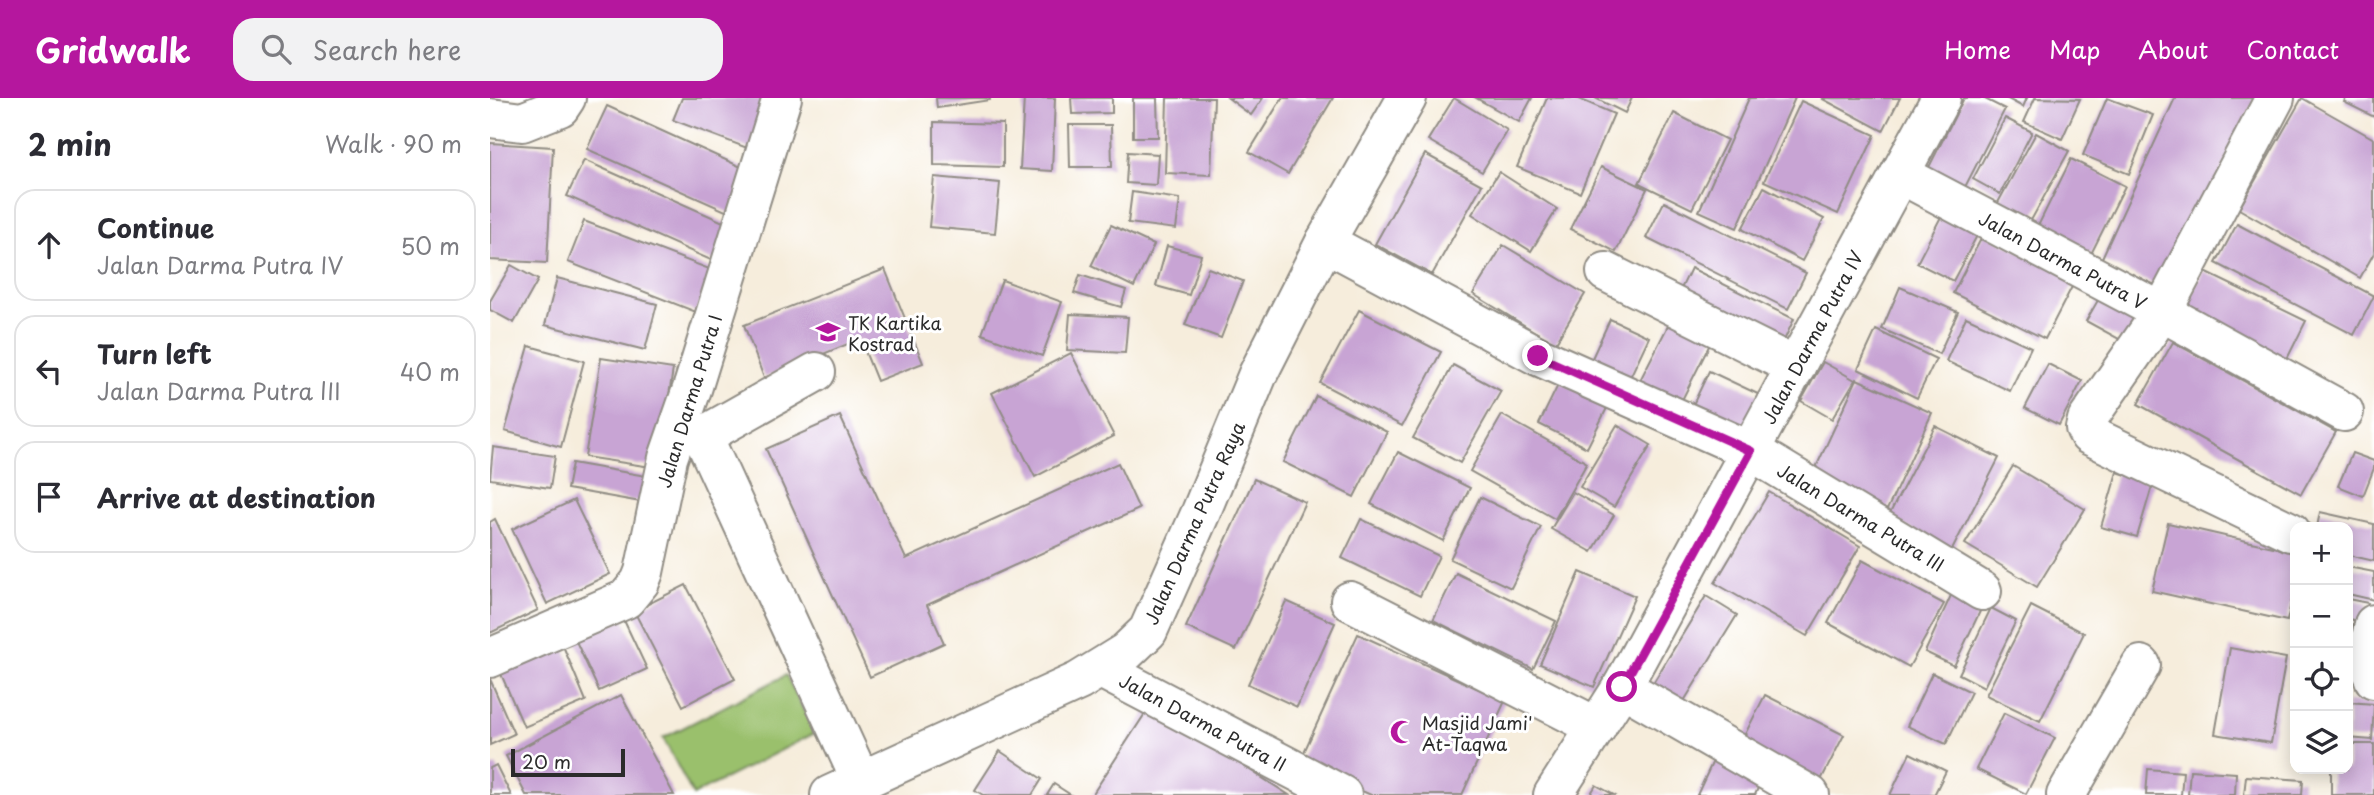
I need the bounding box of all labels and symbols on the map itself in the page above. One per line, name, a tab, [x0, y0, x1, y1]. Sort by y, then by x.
street label: Jalan Darma Putra V	[1974, 204, 2152, 316]
street label: Jalan Darma Putra IV	[1755, 246, 1869, 428]
place label: TK Kartika Kostrad	[848, 309, 941, 357]
street label: Jalan Darma Putra I	[650, 311, 728, 491]
school or university icon: TK Kartika Kostrad	[814, 318, 842, 346]
route end	[1522, 340, 1553, 371]
street label: Jalan Darma Putra Raya	[1137, 417, 1251, 629]
street label: Jalan Darma Putra III	[1772, 456, 1950, 578]
street label: Jalan Darma Putra II	[1115, 667, 1291, 777]
route start	[1606, 671, 1637, 702]
place label: Masjid Jami' At-Taqwa	[1422, 709, 1532, 757]
mosque icon: Masjid Jami' At-Taqwa	[1388, 718, 1416, 746]
scale bar	[511, 746, 625, 778]

